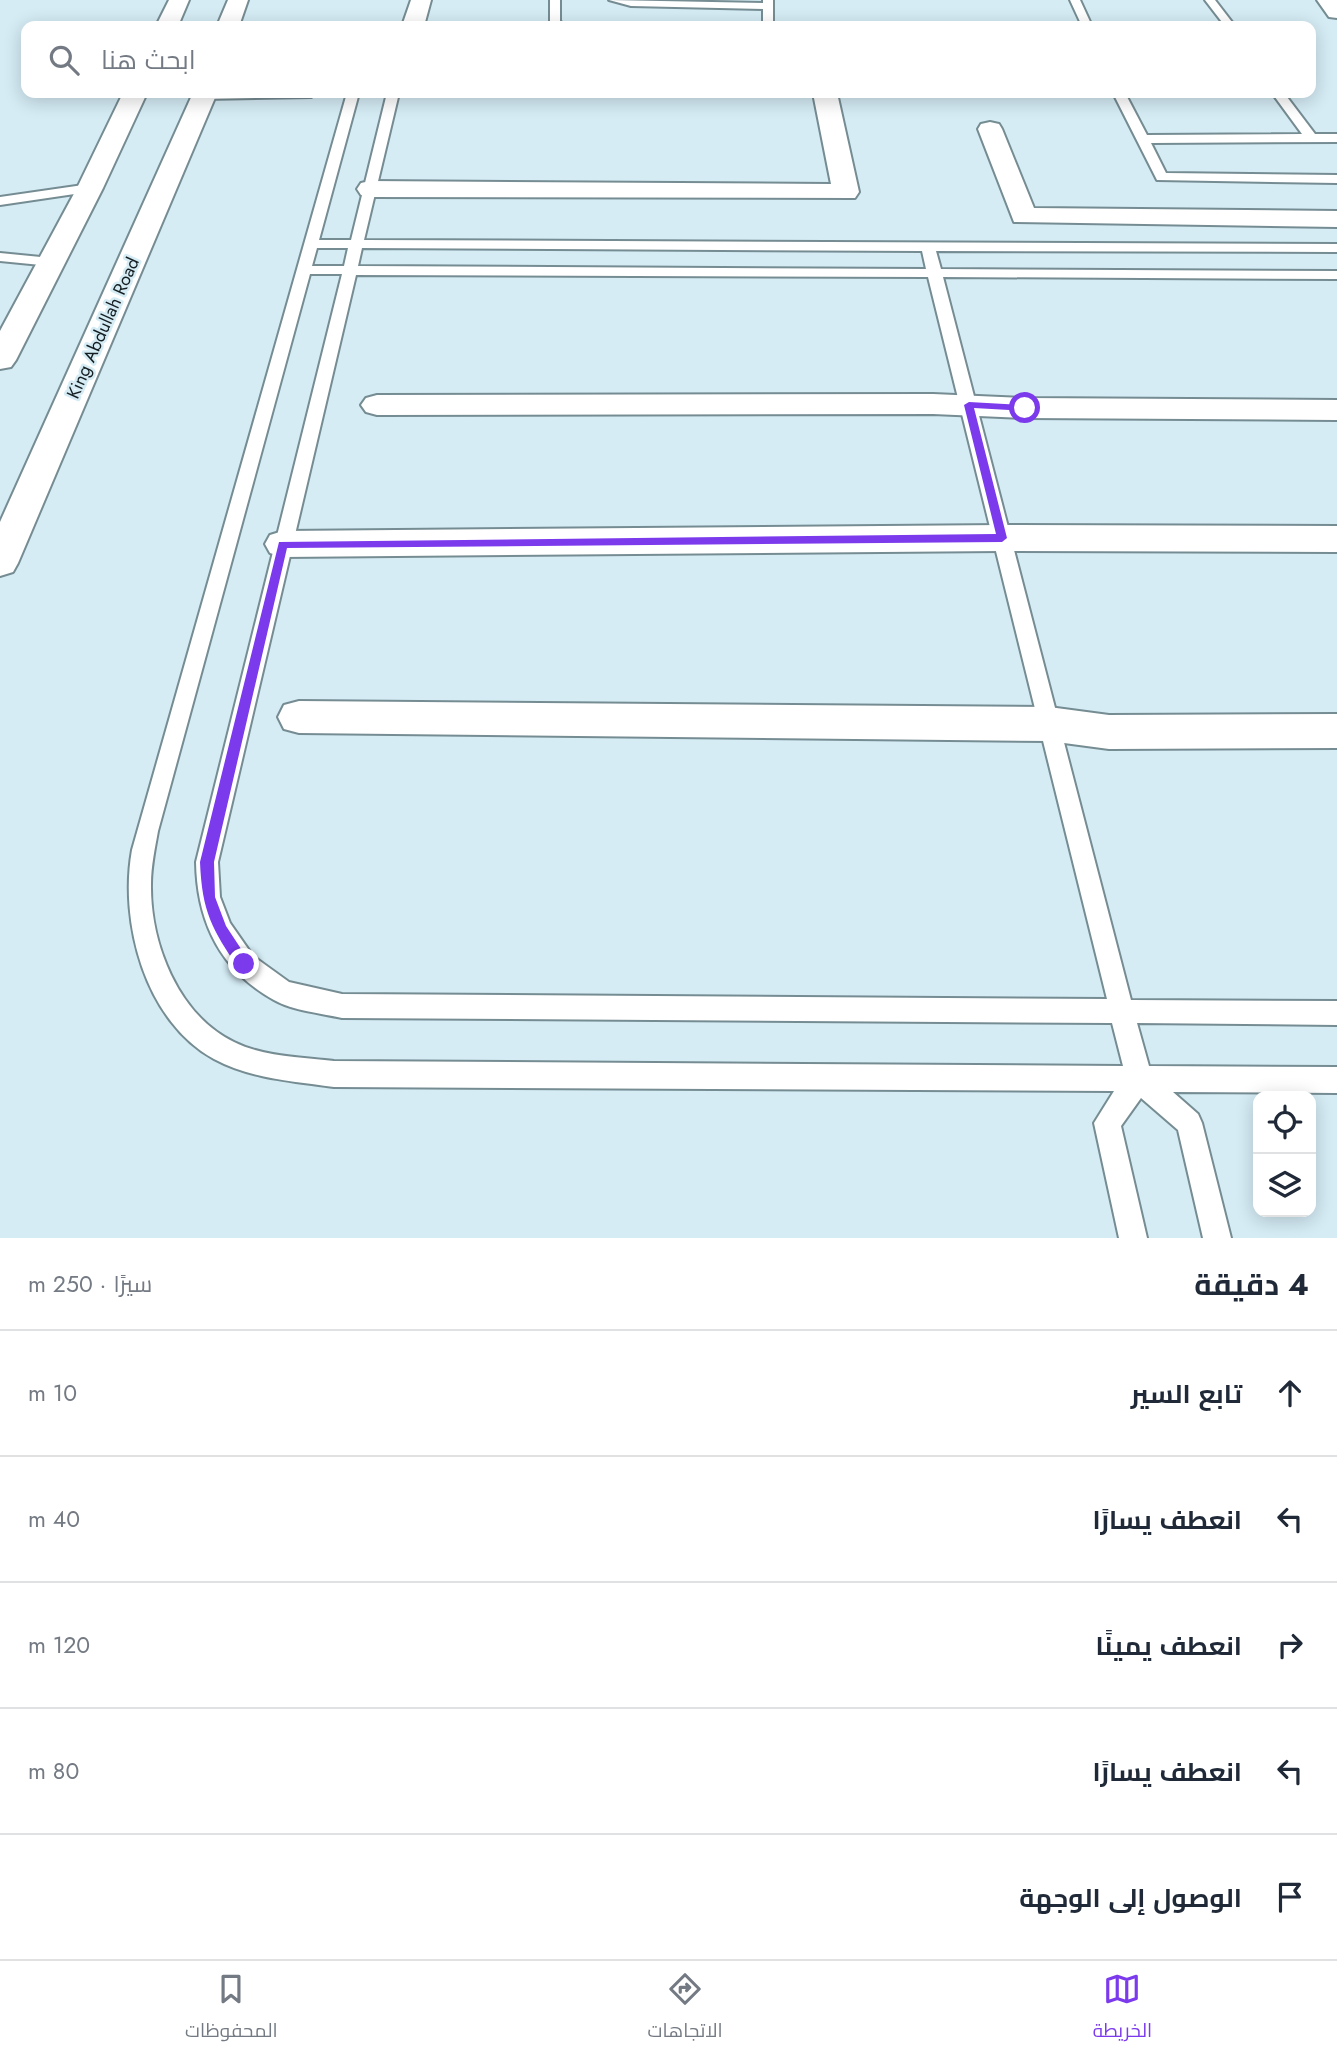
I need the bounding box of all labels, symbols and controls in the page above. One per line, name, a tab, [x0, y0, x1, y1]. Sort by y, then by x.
search box	[21, 21, 1316, 98]
icon: search	[45, 41, 83, 79]
text: ابحث هنا	[101, 41, 196, 79]
street label: King Abdullah Road	[60, 253, 146, 403]
route start	[1009, 392, 1040, 423]
route end	[228, 948, 259, 979]
map controls	[1253, 1091, 1316, 1217]
button: locate	[1253, 1091, 1316, 1154]
button: layers	[1253, 1154, 1316, 1217]
text: 4 دقيقة	[1194, 1263, 1309, 1306]
text: سيرًا · 250 m	[28, 1267, 152, 1301]
icon: ahead	[1271, 1374, 1309, 1412]
text: تابع السير	[1131, 1375, 1242, 1413]
text: 10 m	[28, 1376, 77, 1410]
icon: left	[1271, 1500, 1309, 1538]
text: انعطف يسارًا	[1092, 1501, 1242, 1539]
text: 40 m	[28, 1502, 80, 1536]
icon: right	[1271, 1626, 1309, 1664]
text: انعطف يمينًا	[1096, 1627, 1242, 1665]
text: 120 m	[28, 1628, 90, 1662]
icon: left	[1271, 1752, 1309, 1790]
text: انعطف يسارًا	[1092, 1753, 1242, 1791]
text: 80 m	[28, 1754, 79, 1788]
icon: arrive	[1271, 1878, 1309, 1916]
text: الوصول إلى الوجهة	[1019, 1879, 1242, 1917]
tab: المحفوظات	[185, 1970, 278, 2048]
tab: الاتجاهات	[647, 1970, 723, 2048]
tab: الخريطة	[1093, 1970, 1152, 2048]

